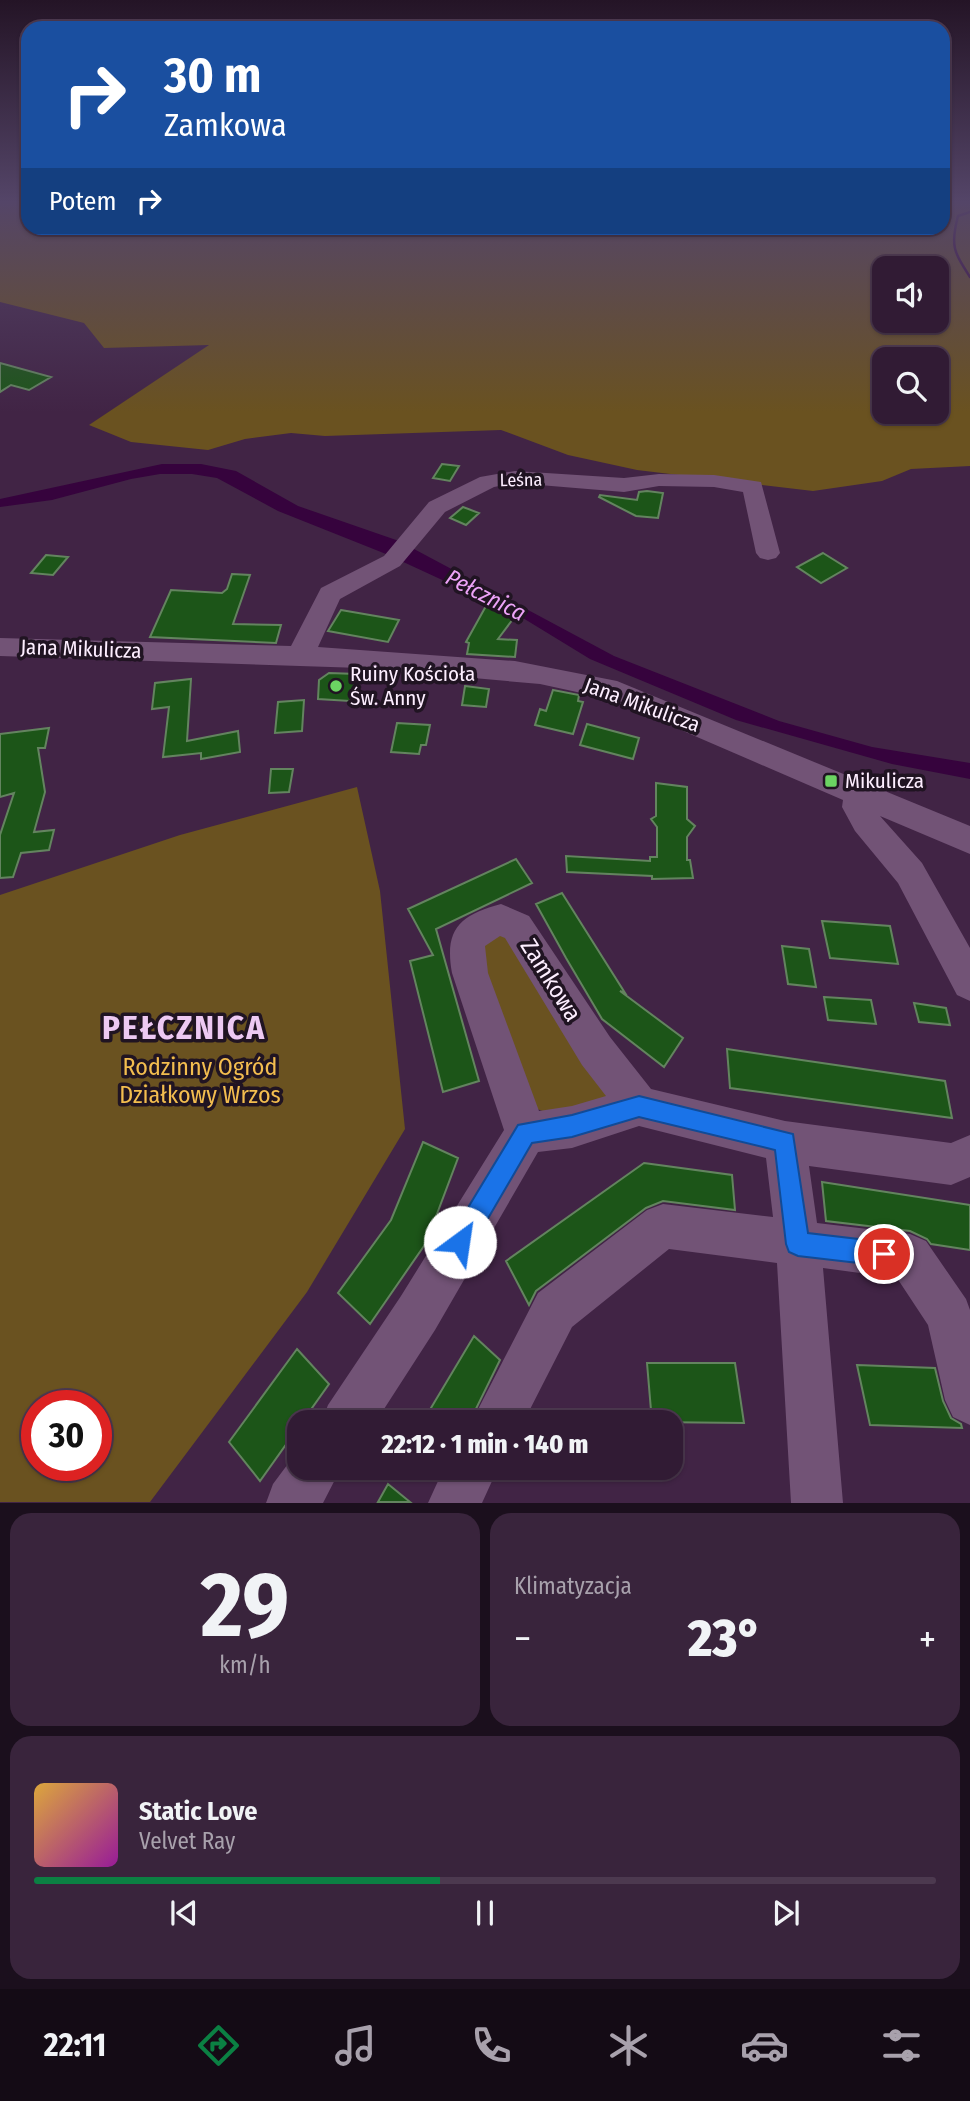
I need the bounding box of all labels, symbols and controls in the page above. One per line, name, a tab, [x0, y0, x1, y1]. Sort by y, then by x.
text: 30 m	[164, 46, 262, 105]
icon: right	[49, 49, 140, 140]
text: Zamkowa	[164, 106, 287, 144]
icon: right	[130, 182, 168, 220]
text: Potem	[49, 186, 116, 217]
map controls	[872, 256, 949, 424]
button: sound	[872, 256, 949, 333]
button: search	[872, 347, 949, 424]
street label: Leśna	[500, 469, 543, 491]
water label: Pełcznica	[441, 563, 531, 627]
street label: Jana Mikulicza	[20, 634, 142, 664]
place label: Ruiny Kościoła Św. Anny	[350, 661, 475, 711]
street label: Jana Mikulicza	[581, 672, 703, 738]
marker: Ruiny Kościoła Św. Anny	[328, 678, 344, 694]
place label: Mikulicza	[845, 768, 924, 794]
marker: Mikulicza	[823, 773, 839, 789]
street label: Zamkowa	[515, 934, 587, 1026]
district label: PEŁCZNICA	[102, 1008, 266, 1048]
park label: Rodzinny Ogród Działkowy Wrzos	[119, 1053, 281, 1109]
position arrow	[423, 1205, 497, 1279]
pin	[854, 1224, 914, 1284]
icon: arrive	[865, 1235, 903, 1273]
speed limit sign: 30	[21, 1390, 112, 1481]
text: 22:12 · 1 min · 140 m	[382, 1429, 588, 1460]
text: 29	[201, 1551, 289, 1660]
text: Klimatyzacja	[514, 1572, 632, 1600]
text: 23°	[688, 1607, 762, 1670]
text: −	[514, 1616, 531, 1662]
text: +	[919, 1616, 936, 1662]
text: km/h	[219, 1651, 271, 1679]
text: Static Love	[139, 1796, 257, 1827]
text: Velvet Ray	[139, 1827, 235, 1855]
icon: previous	[165, 1894, 203, 1932]
icon: pause	[466, 1894, 504, 1932]
icon: next	[767, 1894, 805, 1932]
icon: directions	[194, 2021, 243, 2070]
icon: music	[331, 2021, 380, 2070]
icon: phone	[467, 2021, 516, 2070]
icon: climate	[604, 2021, 653, 2070]
icon: car	[740, 2021, 789, 2070]
icon: filters	[877, 2021, 926, 2070]
text: 22:11	[44, 2026, 106, 2064]

